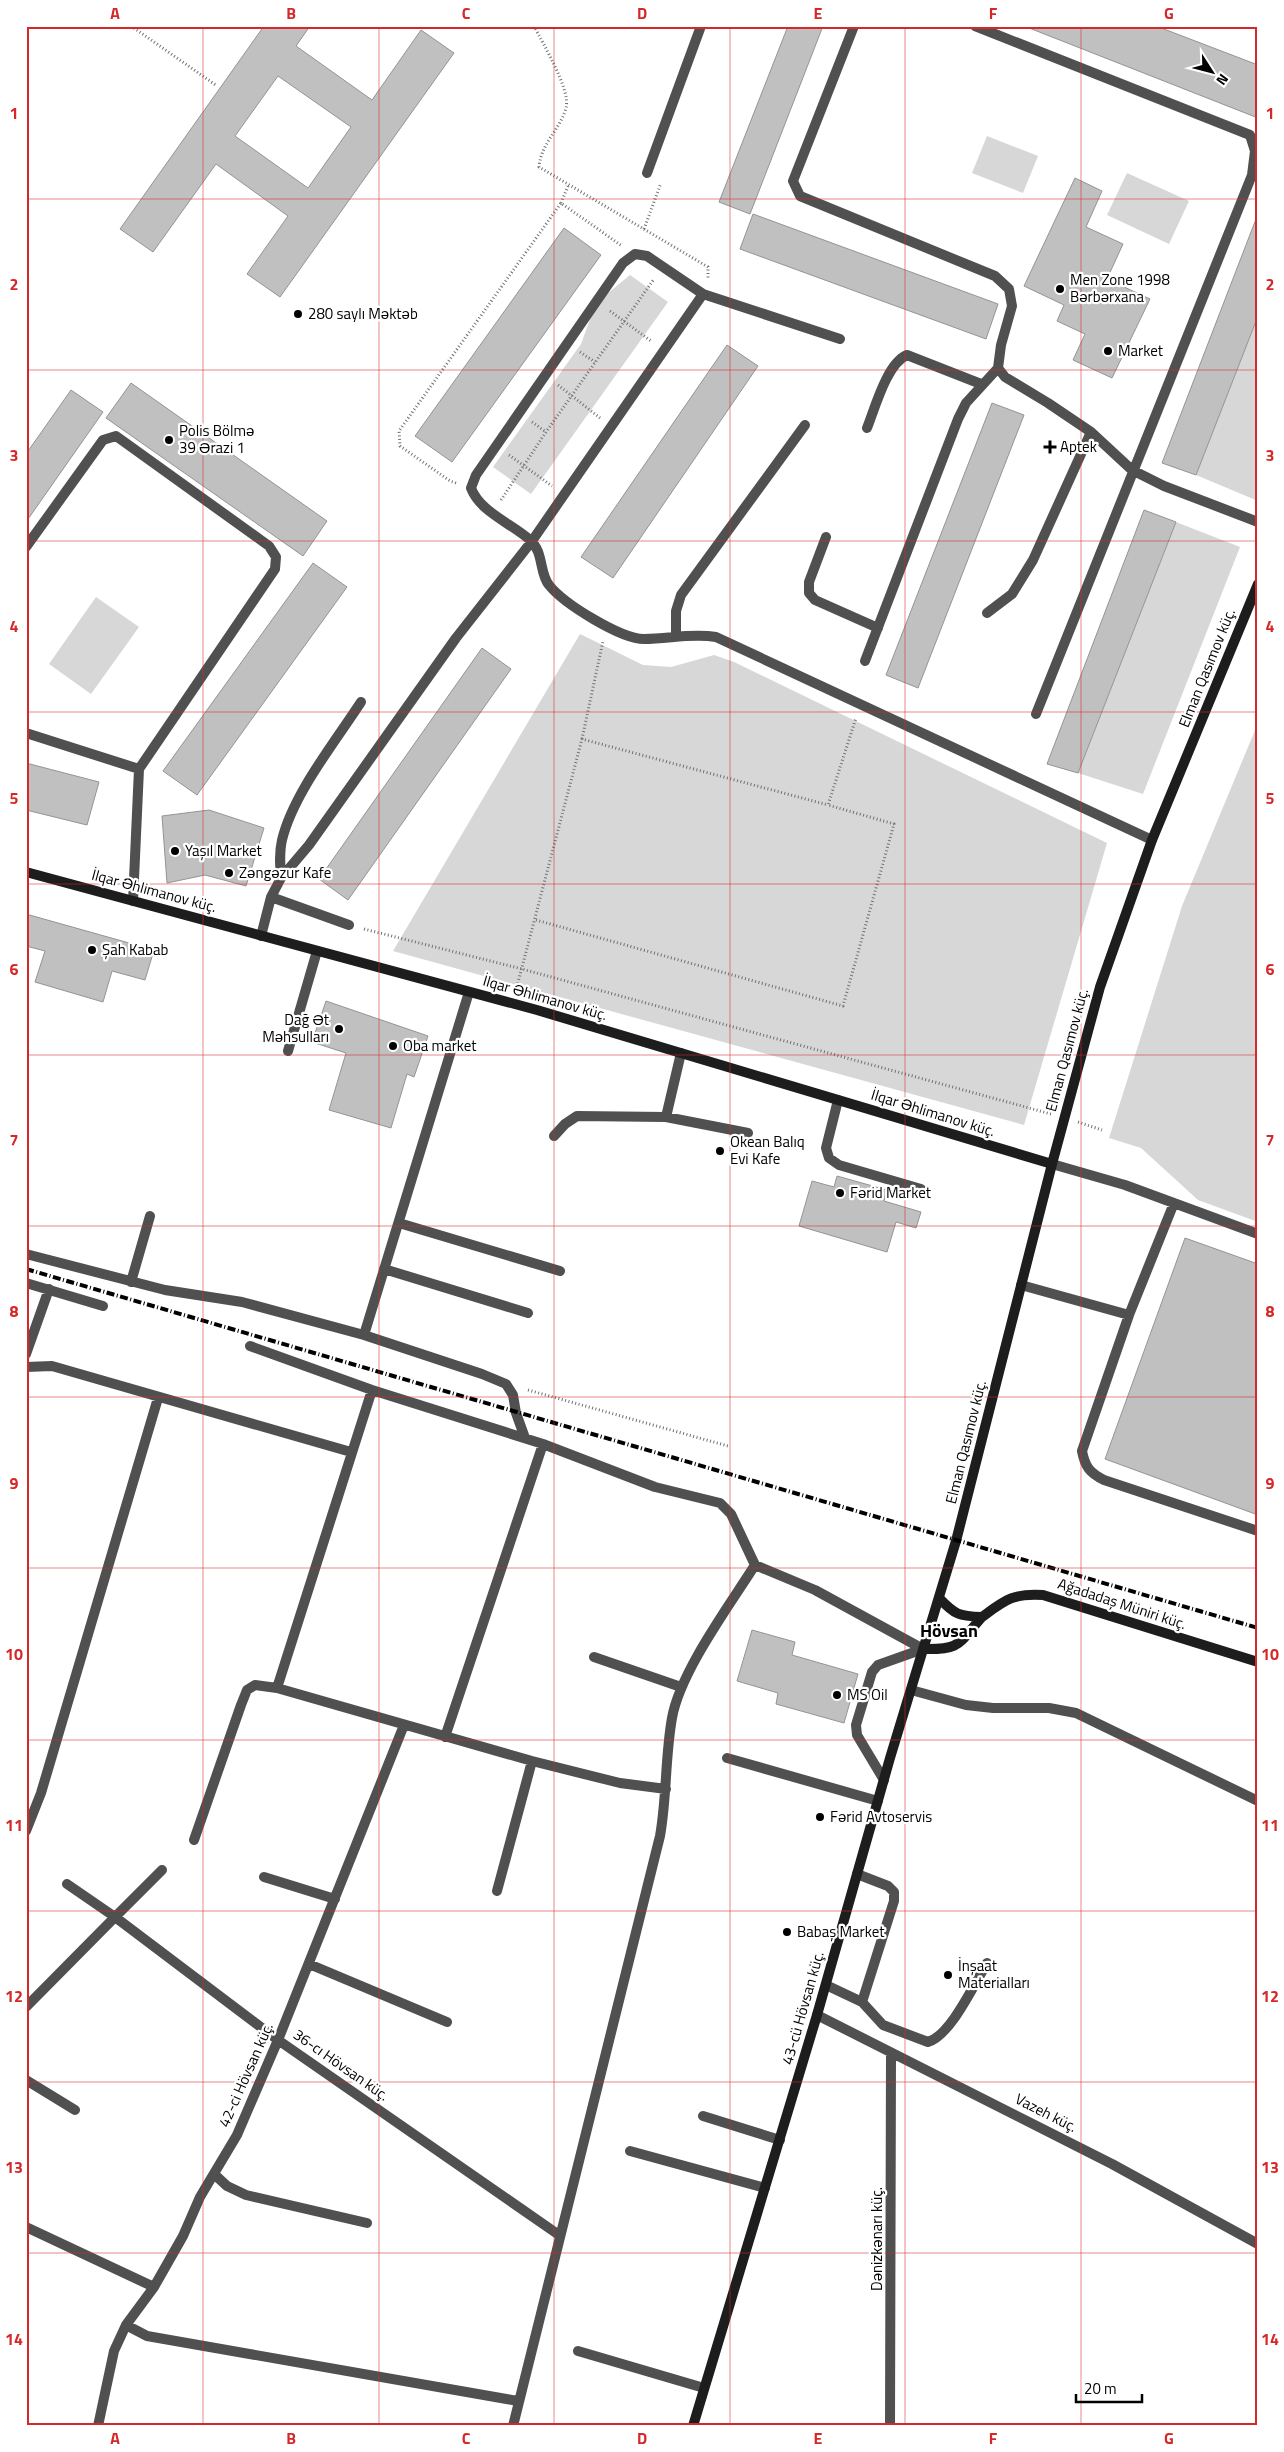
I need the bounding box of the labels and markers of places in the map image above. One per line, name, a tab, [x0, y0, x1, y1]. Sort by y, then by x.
place label: Men Zone 1998 Bərbərxana	[1070, 268, 1170, 308]
marker: Men Zone 1998 Bərbərxana	[1054, 283, 1066, 295]
place label: 280 saylı Məktəb	[308, 302, 418, 325]
marker: 280 saylı Məktəb	[292, 308, 304, 320]
place label: Market	[1118, 339, 1164, 362]
marker: Market	[1102, 345, 1114, 357]
place label: Polis Bölmə 39 Ərazi 1	[179, 419, 254, 459]
marker: Polis Bölmə 39 Ərazi 1	[163, 434, 175, 446]
place label: Aptek	[1060, 435, 1097, 458]
marker: Aptek	[1044, 441, 1056, 453]
place label: Yaşıl Market	[185, 839, 262, 862]
marker: Yaşıl Market	[169, 845, 181, 857]
place label: Zəngəzur Kafe	[239, 861, 331, 884]
marker: Zəngəzur Kafe	[223, 867, 235, 879]
place label: Şah Kabab	[102, 938, 168, 961]
marker: Şah Kabab	[86, 944, 98, 956]
place label: Dağ Ət Məhsulları	[262, 1008, 330, 1048]
marker: Dağ Ət Məhsulları	[333, 1023, 345, 1035]
place label: Oba market	[403, 1034, 477, 1057]
marker: Oba market	[387, 1040, 399, 1052]
place label: Okean Balıq Evi Kafe	[730, 1130, 805, 1170]
marker: Okean Balıq Evi Kafe	[714, 1145, 726, 1157]
place label: Fərid Market	[850, 1181, 932, 1204]
marker: Fərid Market	[834, 1187, 846, 1199]
place label: MS Oil	[847, 1683, 888, 1706]
marker: MS Oil	[831, 1689, 843, 1701]
place label: Fərid Avtoservis	[830, 1805, 932, 1828]
marker: Fərid Avtoservis	[814, 1811, 826, 1823]
place label: Babaş Market	[797, 1920, 885, 1943]
marker: Babaş Market	[781, 1926, 793, 1938]
place label: İnşaat Materialları	[958, 1954, 1030, 1994]
marker: İnşaat Materialları	[942, 1969, 954, 1981]

